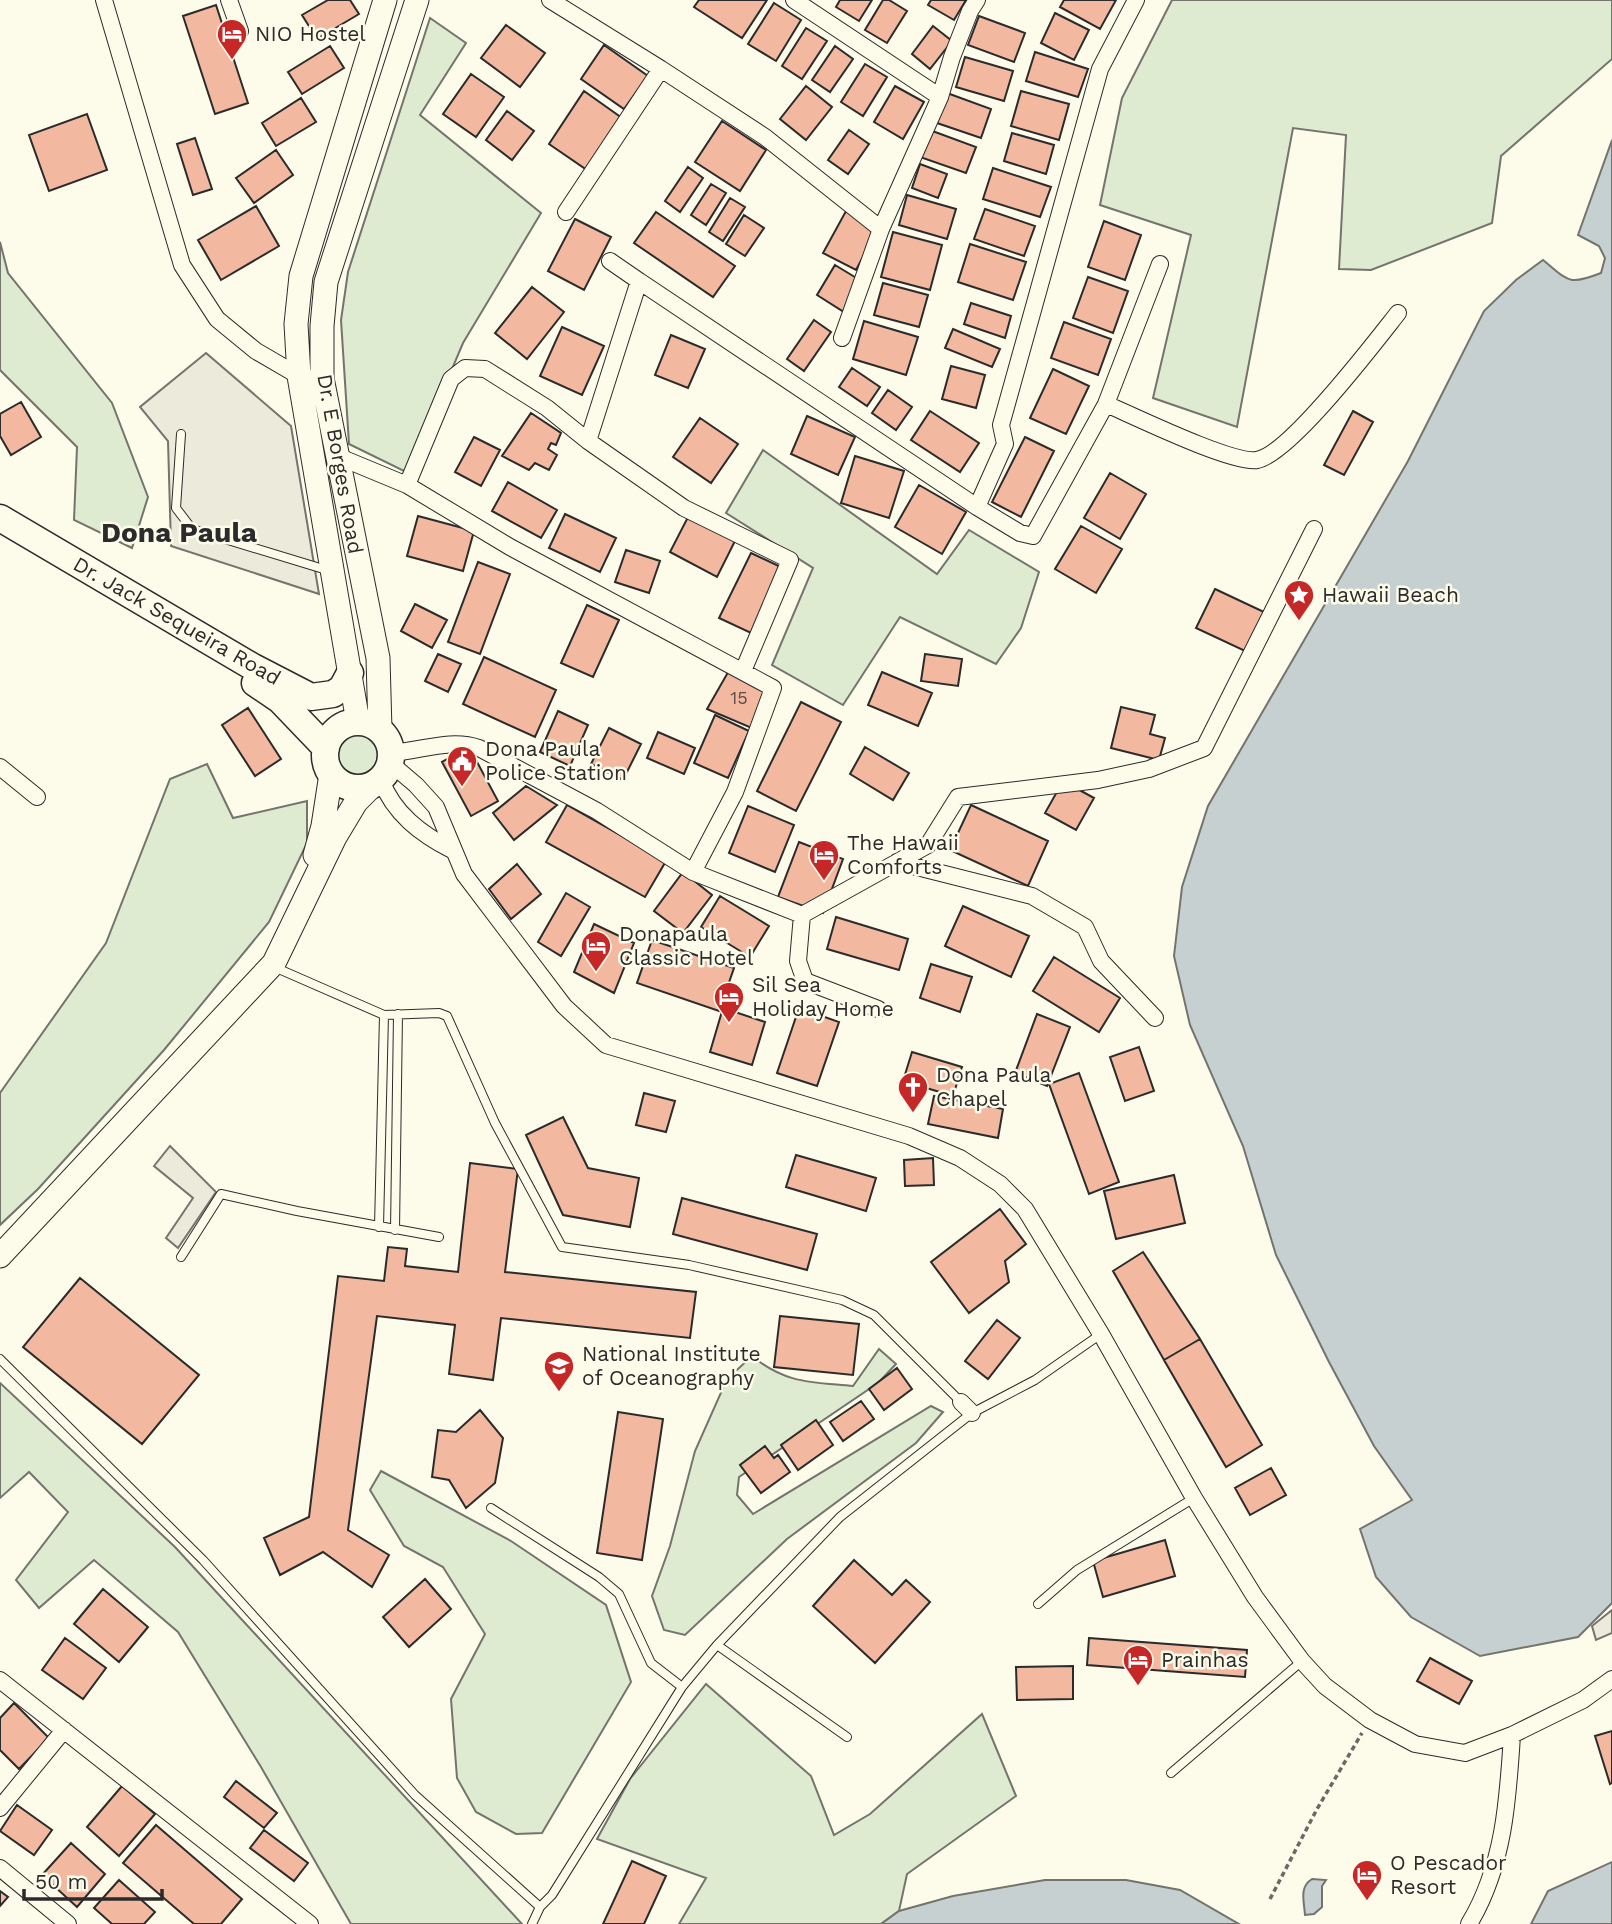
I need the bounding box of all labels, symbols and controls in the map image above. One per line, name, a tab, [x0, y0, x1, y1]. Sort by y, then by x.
hotel icon: NIO Hostel	[215, 17, 249, 61]
place label: NIO Hostel	[255, 21, 366, 46]
street label: Dr. E Borges Road	[312, 372, 369, 556]
district label: Dona Paula	[101, 516, 258, 549]
street label: Dr. Jack Sequeira Road	[69, 551, 285, 690]
place icon: Hawaii Beach	[1282, 578, 1316, 622]
place label: Hawaii Beach	[1322, 582, 1459, 607]
house number: 15	[730, 687, 748, 708]
place label: Dona Paula Police Station	[485, 736, 627, 785]
public building icon: Dona Paula Police Station	[445, 744, 479, 788]
place label: The Hawaii Comforts	[847, 830, 959, 879]
hotel icon: The Hawaii Comforts	[807, 838, 841, 882]
place label: Donapaula Classic Hotel	[619, 921, 754, 970]
hotel icon: Donapaula Classic Hotel	[579, 929, 613, 973]
place label: Sil Sea Holiday Home	[752, 972, 894, 1021]
hotel icon: Sil Sea Holiday Home	[712, 980, 746, 1024]
place label: Dona Paula Chapel	[936, 1062, 1051, 1111]
church icon: Dona Paula Chapel	[896, 1070, 930, 1114]
place label: National Institute of Oceanography	[582, 1341, 761, 1390]
school or university icon: National Institute of Oceanography	[542, 1349, 576, 1393]
hotel icon: Prainhas	[1121, 1643, 1155, 1687]
place label: Prainhas	[1161, 1647, 1249, 1672]
place label: O Pescador Resort	[1390, 1850, 1507, 1899]
scale bar	[24, 1857, 163, 1901]
hotel icon: O Pescador Resort	[1350, 1858, 1384, 1902]
text: 50 m	[35, 1869, 87, 1894]

